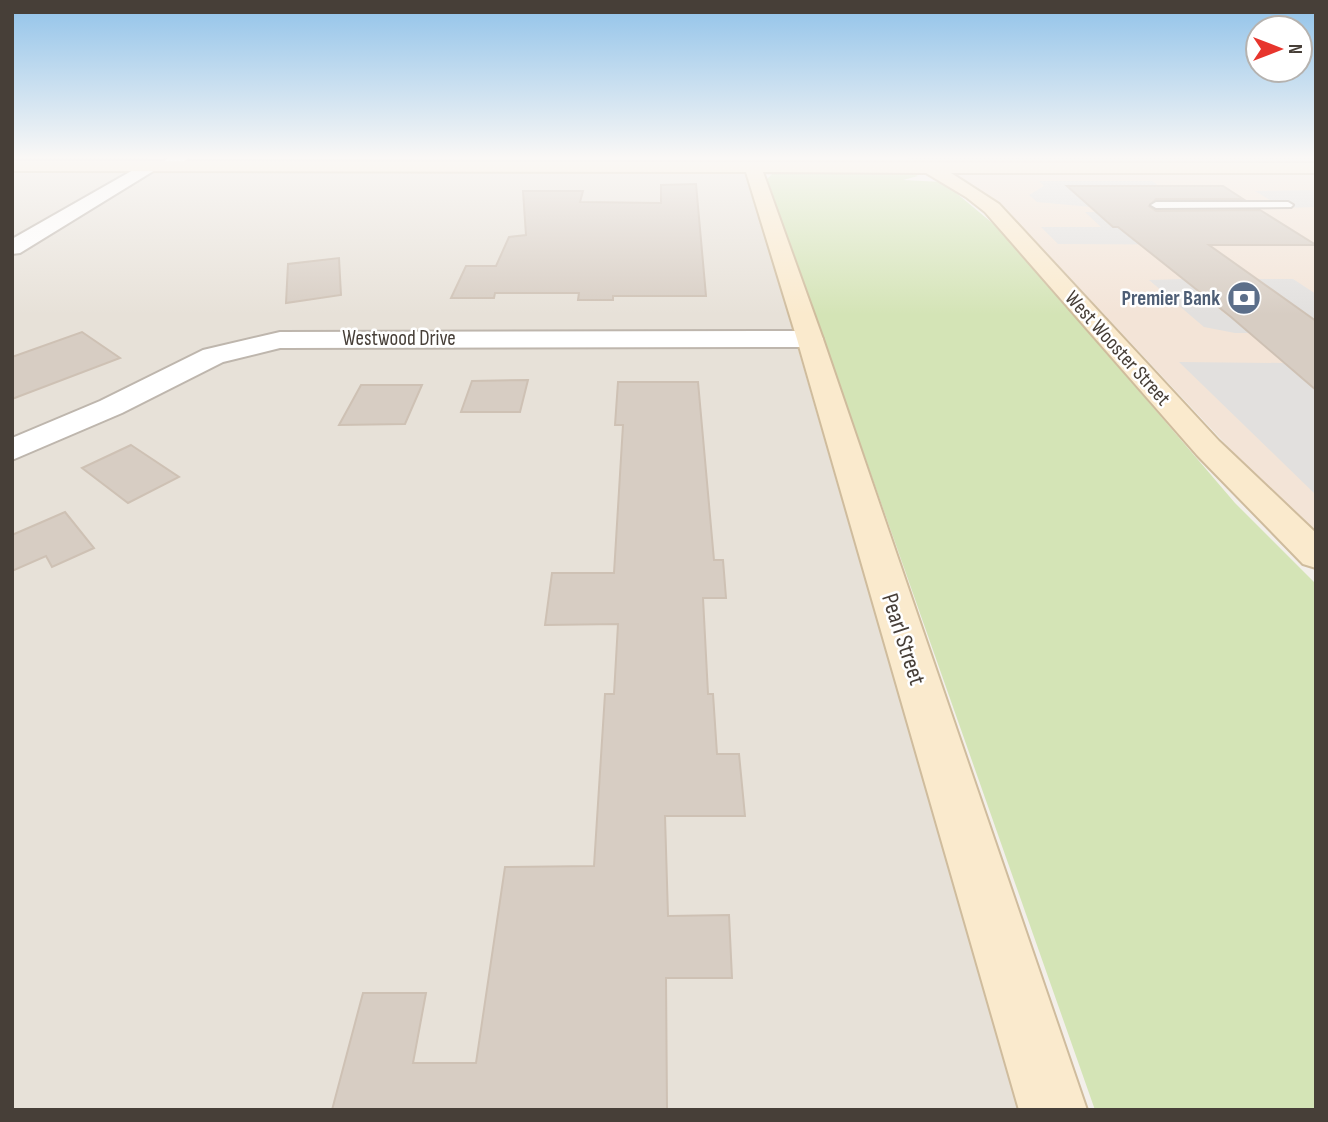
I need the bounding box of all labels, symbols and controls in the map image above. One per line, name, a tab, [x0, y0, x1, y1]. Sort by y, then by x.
north arrow	[1244, 14, 1314, 84]
text: N	[1283, 44, 1306, 54]
bank icon: Premier Bank	[1225, 279, 1263, 317]
street label: West Wooster Street	[1060, 286, 1176, 411]
place label: Premier Bank	[1122, 286, 1220, 311]
street label: Westwood Drive	[342, 326, 456, 351]
street label: Pearl Street	[875, 590, 932, 689]

